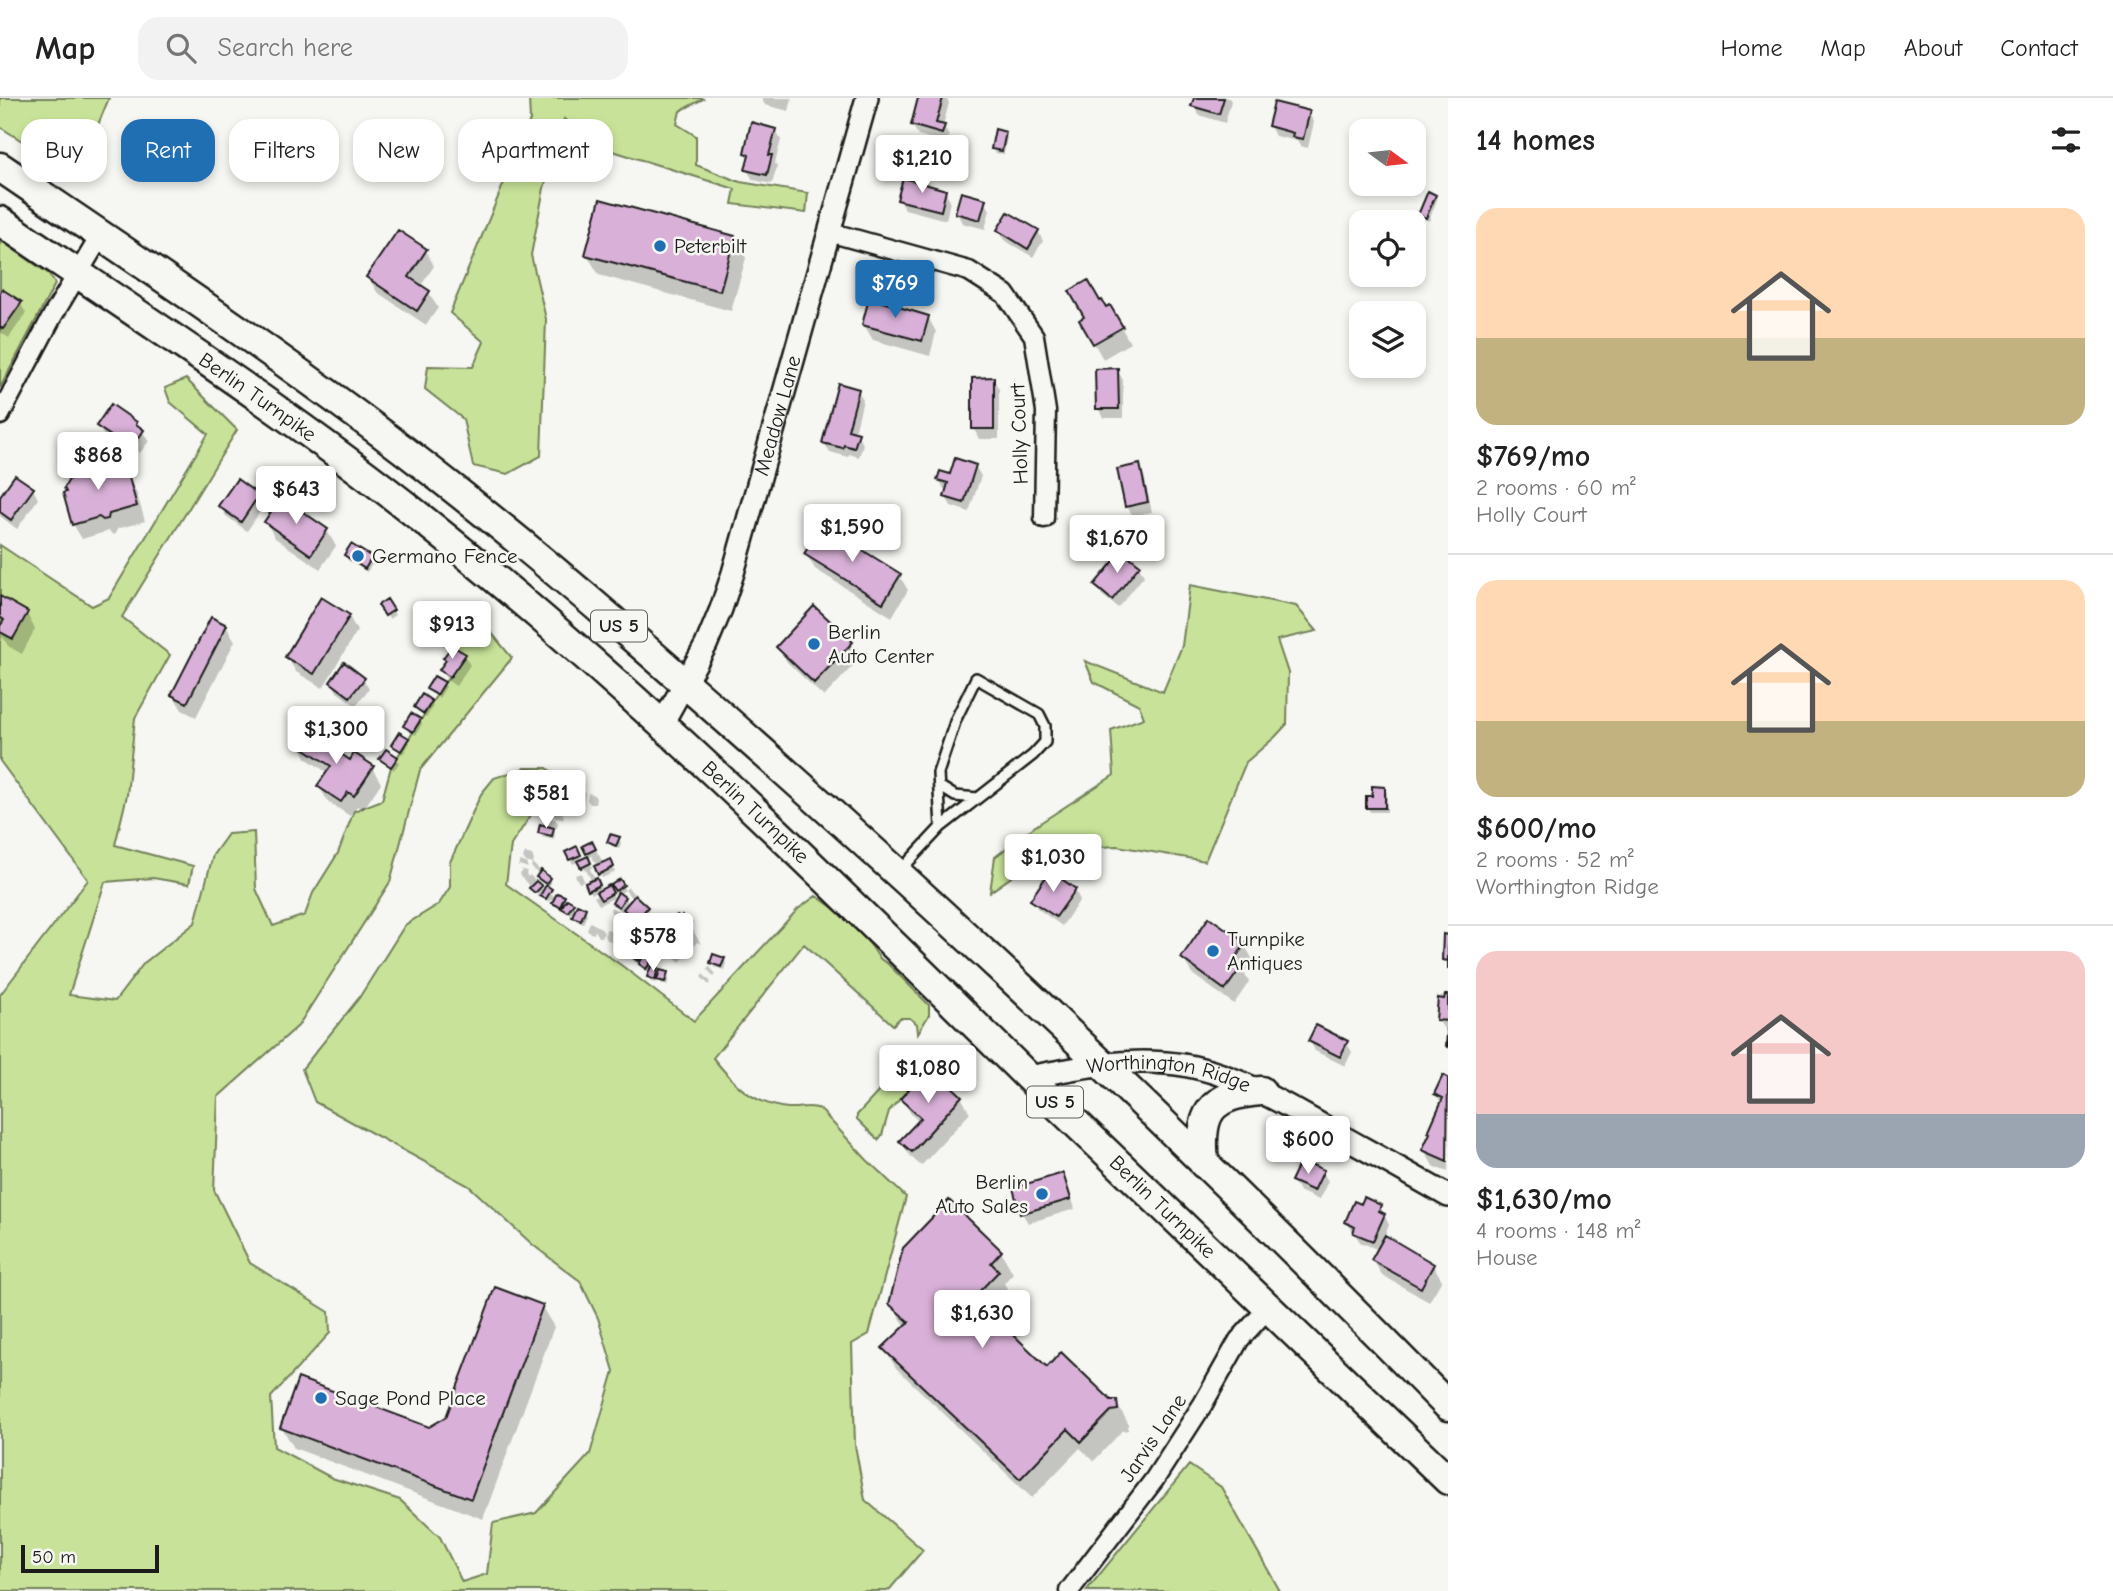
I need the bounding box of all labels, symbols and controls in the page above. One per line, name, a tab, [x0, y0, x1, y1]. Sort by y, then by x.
search box	[138, 17, 628, 80]
text: Map	[35, 29, 96, 67]
icon: search	[162, 29, 200, 67]
text: Search here	[218, 33, 353, 63]
text: Home	[1721, 34, 1782, 62]
text: Map	[1820, 34, 1866, 62]
text: About	[1904, 34, 1962, 62]
text: Contact	[2000, 34, 2078, 62]
chip: Buy	[21, 119, 107, 182]
chip: Rent	[121, 119, 215, 182]
chip: Filters	[229, 119, 339, 182]
chip: New	[353, 119, 444, 182]
chip: Apartment	[458, 119, 613, 182]
north arrow	[1349, 119, 1426, 196]
map controls	[1349, 119, 1426, 378]
icon: filters	[2047, 121, 2085, 159]
text: 14 homes	[1476, 123, 1595, 158]
pin: $1,210	[865, 136, 979, 195]
text: $1,210	[892, 144, 952, 171]
button: locate	[1349, 210, 1426, 287]
place label: Peterbilt	[674, 234, 747, 258]
marker: Peterbilt	[652, 238, 668, 254]
icon: home	[1718, 253, 1844, 379]
pin: $769	[854, 260, 936, 320]
text: $769	[871, 269, 919, 296]
button: layers	[1349, 301, 1426, 378]
street label: Berlin Turnpike	[195, 347, 321, 446]
street label: Meadow Lane	[749, 353, 806, 478]
street label: Holly Court	[1005, 382, 1033, 485]
pin: $868	[57, 432, 139, 492]
text: $769/mo	[1476, 439, 1590, 474]
text: $868	[73, 441, 123, 468]
pin: $643	[255, 466, 337, 526]
text: 2 rooms · 60 m²	[1476, 474, 1636, 501]
text: $643	[272, 475, 320, 502]
text: Holly Court	[1476, 501, 1587, 528]
pin: $1,590	[795, 504, 909, 564]
text: $1,590	[820, 513, 884, 540]
pin: $1,670	[1060, 516, 1174, 575]
text: $1,670	[1086, 524, 1148, 551]
place label: Germano Fence	[372, 544, 518, 568]
marker: Germano Fence	[350, 548, 366, 564]
pin: $913	[411, 602, 493, 661]
text: $913	[429, 610, 475, 637]
road number: US 5	[591, 610, 647, 642]
place label: Berlin Auto Center	[828, 620, 934, 668]
icon: home	[1718, 625, 1844, 751]
marker: Berlin Auto Center	[806, 636, 822, 652]
pin: $1,300	[279, 706, 393, 766]
text: $1,300	[304, 715, 368, 742]
street label: Berlin Turnpike	[697, 756, 814, 868]
pin: $581	[505, 770, 587, 830]
text: $581	[523, 779, 569, 806]
text: $600/mo	[1476, 811, 1597, 846]
pin: $1,030	[996, 834, 1110, 894]
text: $1,030	[1021, 843, 1085, 870]
text: 2 rooms · 52 m²	[1476, 846, 1634, 873]
text: Worthington Ridge	[1476, 873, 1659, 900]
pin: $578	[612, 914, 694, 973]
text: $578	[629, 922, 677, 949]
place label: Turnpike Antiques	[1227, 927, 1305, 975]
marker: Turnpike Antiques	[1205, 943, 1221, 959]
icon: home	[1718, 996, 1844, 1122]
pin: $1,080	[871, 1046, 985, 1105]
street label: Worthington Ridge	[1085, 1050, 1254, 1097]
text: $1,080	[895, 1054, 961, 1081]
road number: US 5	[1027, 1086, 1083, 1118]
pin: $600	[1267, 1116, 1349, 1176]
text: $600	[1282, 1125, 1334, 1152]
street label: Berlin Turnpike	[1105, 1150, 1221, 1263]
place label: Berlin Auto Sales	[935, 1170, 1028, 1218]
text: $1,630/mo	[1476, 1182, 1612, 1217]
marker: Berlin Auto Sales	[1034, 1186, 1050, 1202]
text: 4 rooms · 148 m²	[1476, 1217, 1640, 1244]
text: House	[1476, 1244, 1538, 1271]
pin: $1,630	[925, 1290, 1039, 1350]
text: $1,630	[950, 1299, 1014, 1326]
place label: Sage Pond Place	[335, 1386, 486, 1410]
street label: Jarvis Lane	[1115, 1389, 1191, 1487]
marker: Sage Pond Place	[313, 1390, 329, 1406]
scale bar	[21, 1542, 159, 1574]
text: 50 m	[32, 1546, 76, 1568]

